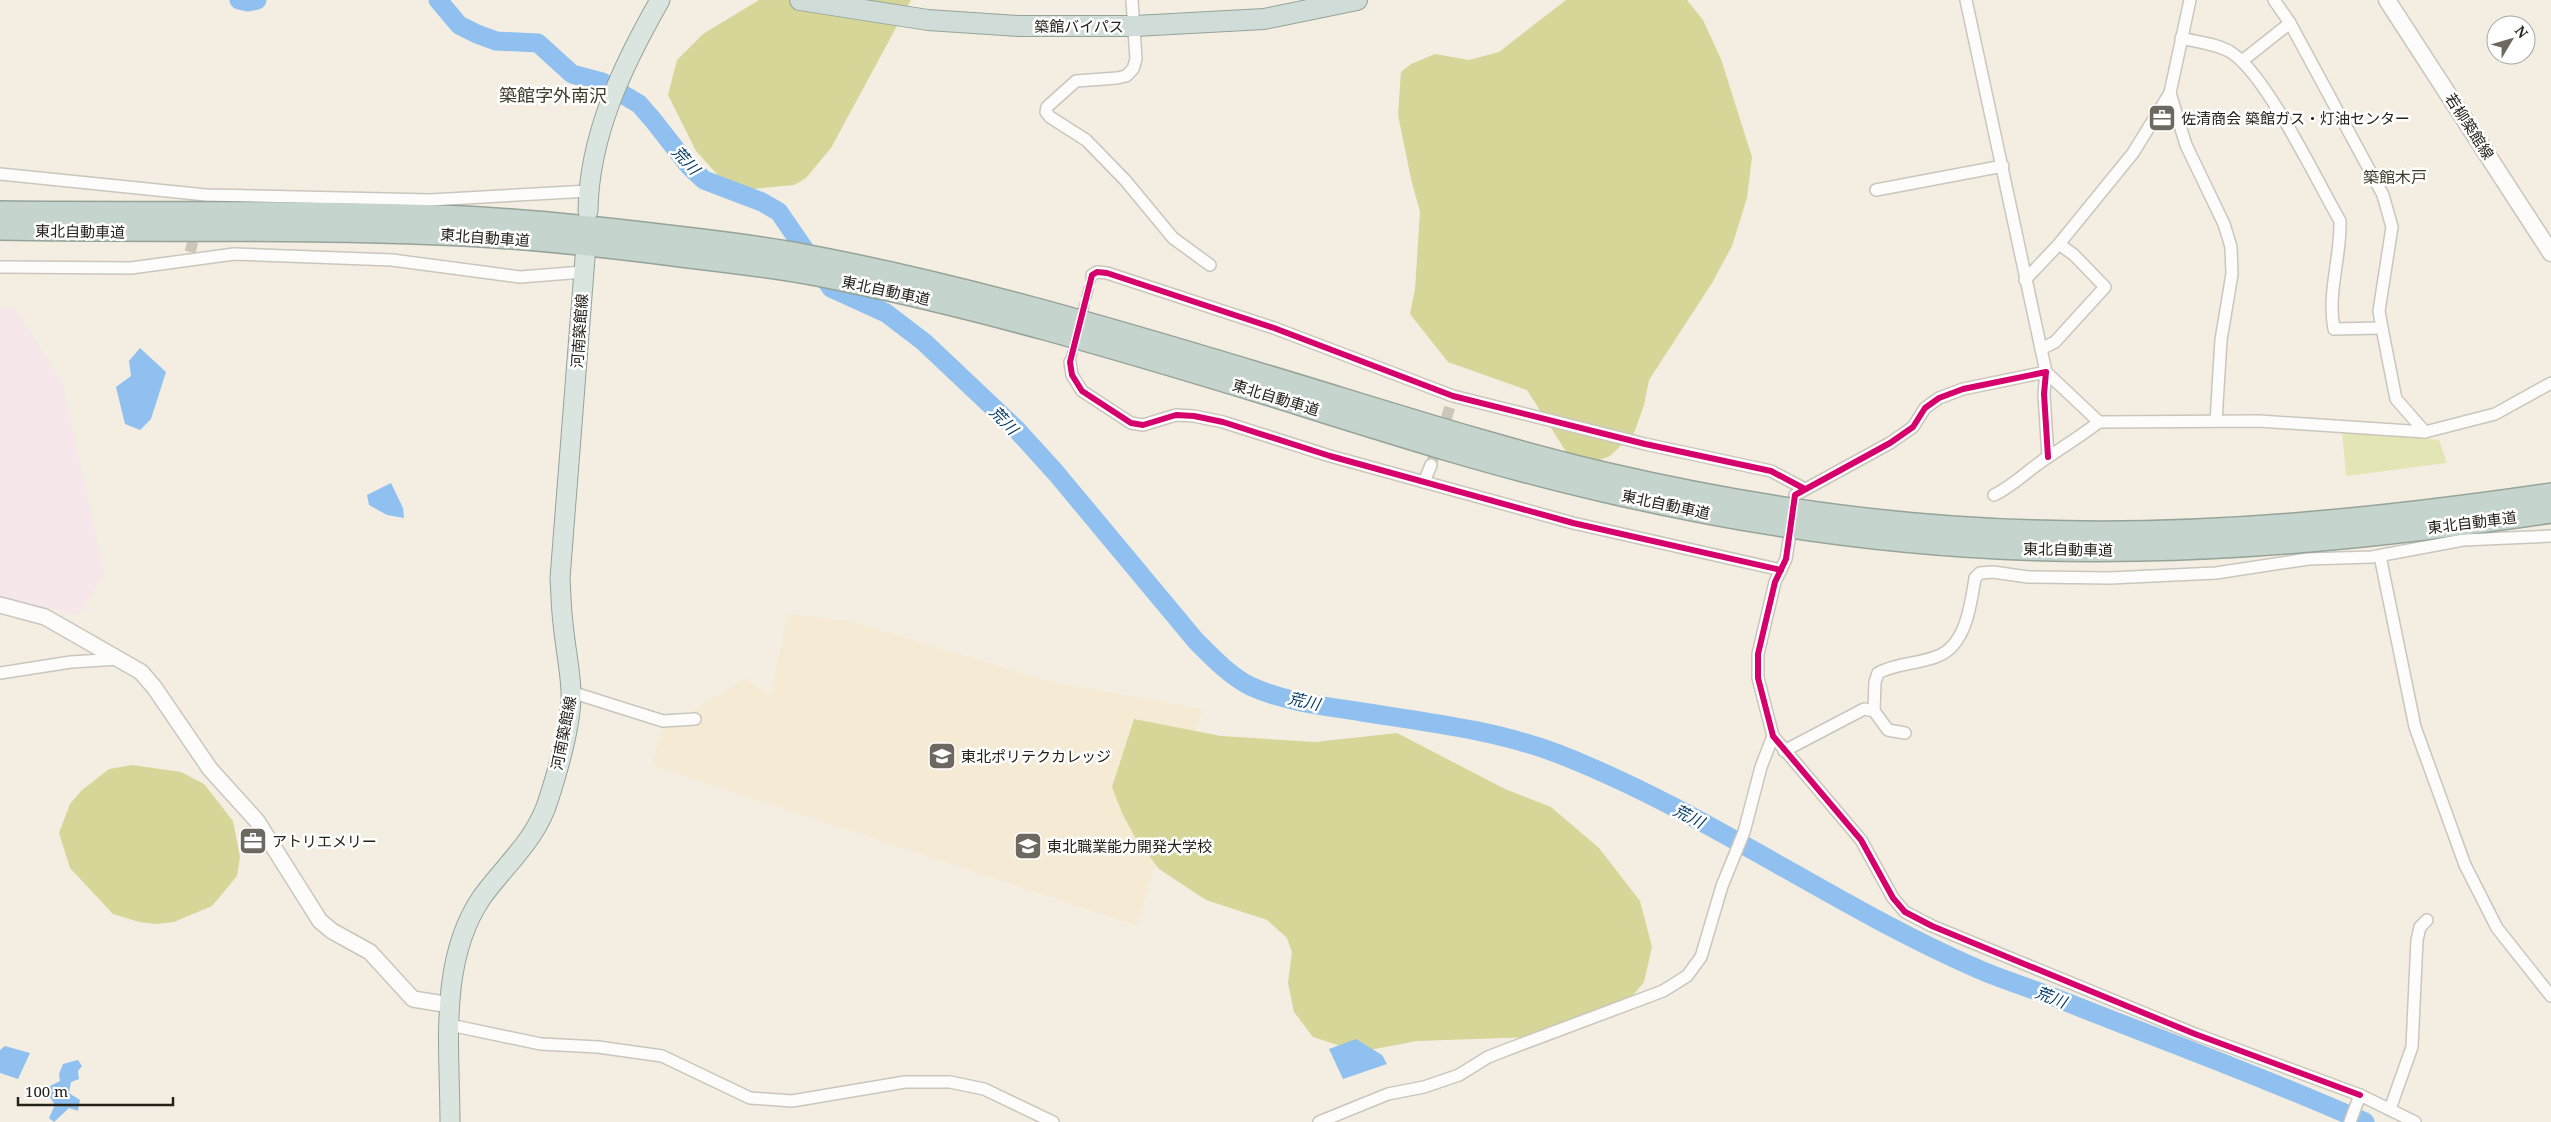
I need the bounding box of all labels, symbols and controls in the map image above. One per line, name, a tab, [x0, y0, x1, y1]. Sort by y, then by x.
north arrow	[2486, 15, 2536, 65]
street label: 築館バイパス	[1034, 16, 1124, 36]
text: N	[2511, 21, 2533, 42]
district label: 築館字外南沢	[499, 83, 607, 107]
street label: 若柳築館線	[2441, 89, 2499, 163]
office icon: 佐清商会 築館ガス・灯油センター	[2147, 103, 2177, 133]
place label: 佐清商会 築館ガス・灯油センター	[2181, 108, 2410, 128]
water label: 荒川	[667, 141, 706, 181]
district label: 築館木戸	[2363, 166, 2427, 188]
street label: 東北自動車道	[35, 220, 125, 242]
street label: 東北自動車道	[439, 224, 531, 250]
street label: 東北自動車道	[840, 271, 932, 309]
street label: 河南築館線	[566, 293, 592, 369]
street label: 東北自動車道	[1230, 374, 1322, 420]
water label: 荒川	[985, 401, 1024, 441]
street label: 東北自動車道	[1620, 485, 1712, 523]
street label: 東北自動車道	[2426, 507, 2518, 537]
street label: 東北自動車道	[2023, 538, 2113, 560]
water label: 荒川	[1286, 687, 1324, 716]
street label: 河南築館線	[546, 694, 580, 772]
school or university icon: 東北ポリテクカレッジ	[927, 741, 957, 771]
place label: 東北ポリテクカレッジ	[961, 746, 1111, 766]
water label: 荒川	[1670, 799, 1710, 834]
office icon: アトリエメリー	[238, 826, 268, 856]
place label: アトリエメリー	[272, 831, 377, 851]
school or university icon: 東北職業能力開発大学校	[1013, 831, 1043, 861]
place label: 東北職業能力開発大学校	[1047, 836, 1212, 856]
water label: 荒川	[2032, 981, 2072, 1014]
scale bar	[18, 1074, 172, 1106]
text: 100 m	[25, 1081, 68, 1101]

